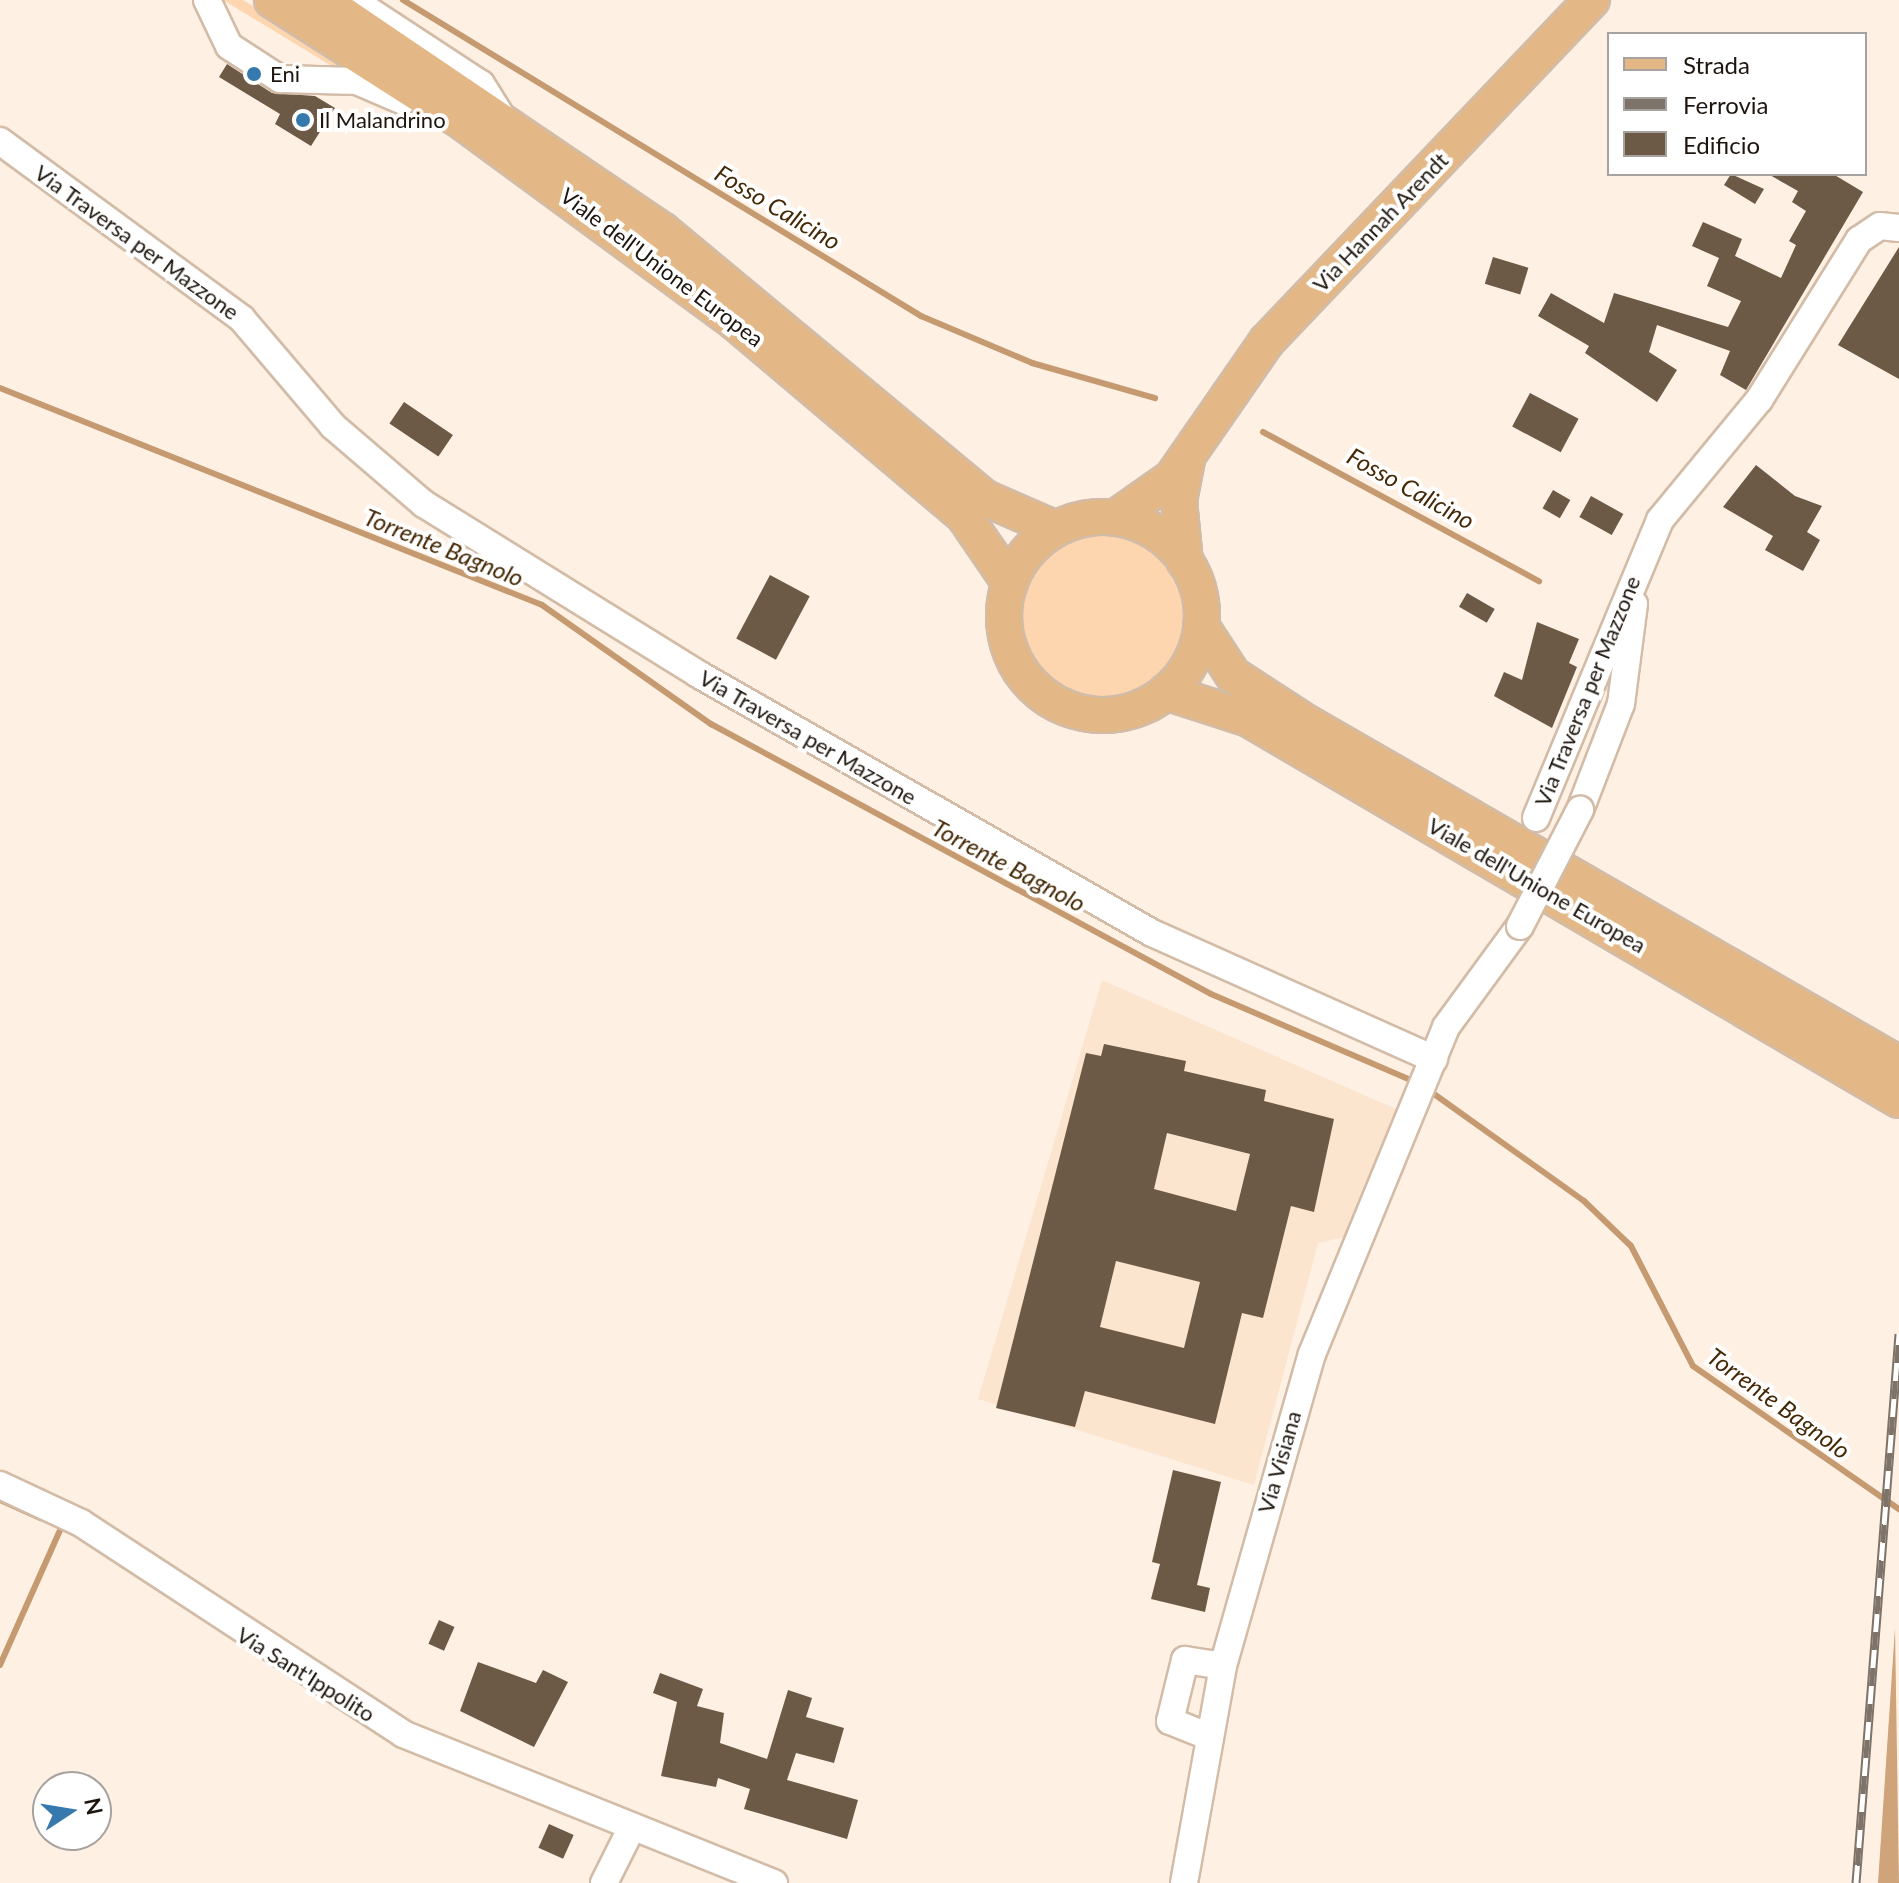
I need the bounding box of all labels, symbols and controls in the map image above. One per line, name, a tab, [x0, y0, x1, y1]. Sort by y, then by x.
legend	[1607, 32, 1867, 176]
text: Strada	[1683, 50, 1750, 79]
place label: Eni	[270, 61, 300, 87]
marker: Eni	[245, 65, 263, 83]
text: Ferrovia	[1683, 90, 1769, 119]
place label: Il Malandrino	[319, 107, 446, 133]
marker: Il Malandrino	[294, 111, 312, 129]
text: Edificio	[1683, 130, 1760, 159]
street label: Via Hannah Arendt	[1307, 147, 1453, 297]
water label: Fosso Calicino	[710, 158, 846, 256]
street label: Via Traversa per Mazzone	[29, 159, 245, 325]
street label: Viale dell'Unione Europea	[555, 182, 769, 352]
water label: Fosso Calicino	[1342, 441, 1480, 535]
water label: Torrente Bagnolo	[360, 502, 528, 592]
street label: Via Traversa per Mazzone	[1528, 571, 1646, 811]
street label: Via Traversa per Mazzone	[694, 664, 922, 810]
water label: Torrente Bagnolo	[927, 812, 1091, 918]
street label: Viale dell'Unione Europea	[1423, 812, 1651, 958]
water label: Torrente Bagnolo	[1702, 1342, 1856, 1464]
street label: Via Visiana	[1252, 1407, 1306, 1517]
street label: Via Sant'Ippolito	[232, 1621, 380, 1727]
north arrow	[32, 1771, 112, 1851]
text: N	[79, 1795, 109, 1817]

